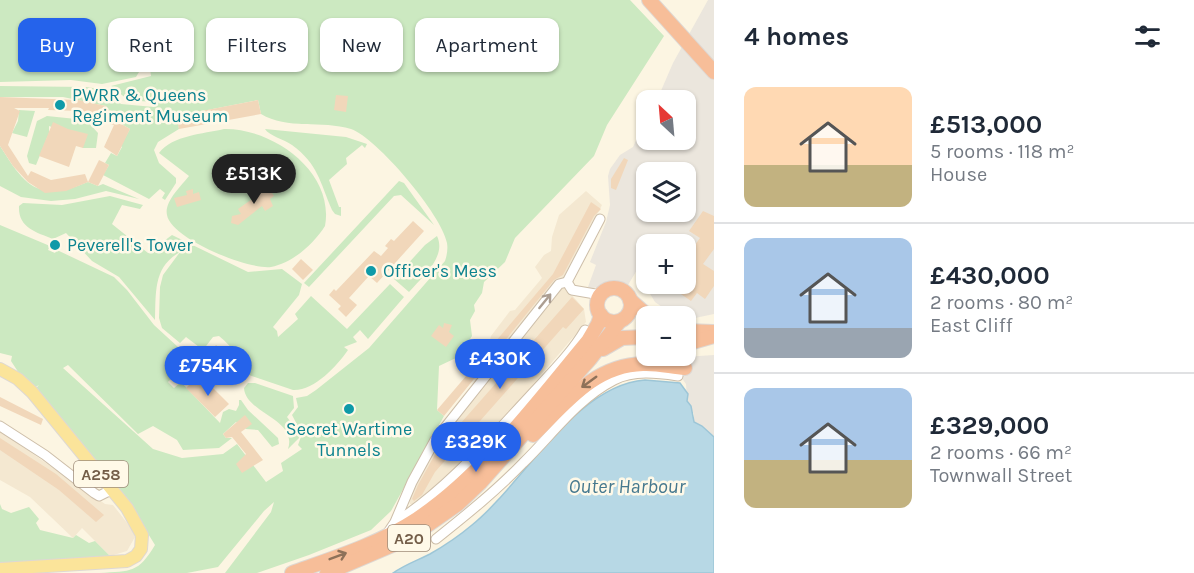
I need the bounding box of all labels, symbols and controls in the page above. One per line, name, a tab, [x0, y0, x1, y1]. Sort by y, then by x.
chip: Buy	[18, 18, 96, 72]
chip: Rent	[108, 18, 194, 72]
chip: Filters	[206, 18, 308, 72]
chip: New	[320, 18, 403, 72]
chip: Apartment	[415, 18, 559, 72]
icon: filters	[1131, 20, 1164, 53]
text: 4 homes	[744, 21, 849, 52]
place label: PWRR & Queens Regiment Museum	[72, 84, 228, 127]
north arrow	[636, 90, 696, 150]
map controls	[636, 90, 696, 366]
marker: PWRR & Queens Regiment Museum	[53, 98, 67, 112]
text: £513,000	[930, 109, 1042, 140]
icon: home	[792, 111, 864, 183]
text: 5 rooms · 118 m²	[930, 140, 1074, 163]
pin: £513K	[212, 154, 296, 205]
text: £513K	[226, 162, 282, 185]
button: layers	[636, 162, 696, 222]
text: House	[930, 163, 987, 186]
place label: Peverell's Tower	[67, 234, 193, 256]
button: +	[636, 234, 696, 294]
marker: Peverell's Tower	[48, 238, 62, 252]
place label: Officer's Mess	[383, 260, 497, 282]
text: £430,000	[930, 260, 1050, 291]
icon: home	[792, 262, 864, 334]
marker: Officer's Mess	[364, 264, 378, 278]
text: 2 rooms · 80 m²	[930, 291, 1073, 314]
one-way arrow	[539, 294, 552, 310]
button: −	[636, 306, 696, 366]
text: East Cliff	[930, 314, 1013, 337]
pin: £430K	[458, 339, 542, 390]
pin: £754K	[166, 346, 250, 397]
text: £430K	[469, 347, 531, 370]
text: £754K	[179, 354, 237, 377]
one-way arrow	[581, 376, 597, 389]
marker: Secret Wartime Tunnels	[342, 402, 356, 416]
text: £329,000	[930, 410, 1049, 441]
icon: home	[792, 412, 864, 484]
place label: Secret Wartime Tunnels	[286, 418, 412, 461]
pin: £329K	[434, 422, 518, 473]
text: £329K	[445, 430, 507, 453]
text: 2 rooms · 66 m²	[930, 441, 1072, 464]
road number: A258	[74, 461, 128, 487]
text: Townwall Street	[930, 464, 1072, 487]
water label: Outer Harbour	[569, 475, 687, 498]
road number: A20	[388, 525, 430, 551]
one-way arrow	[329, 550, 347, 561]

